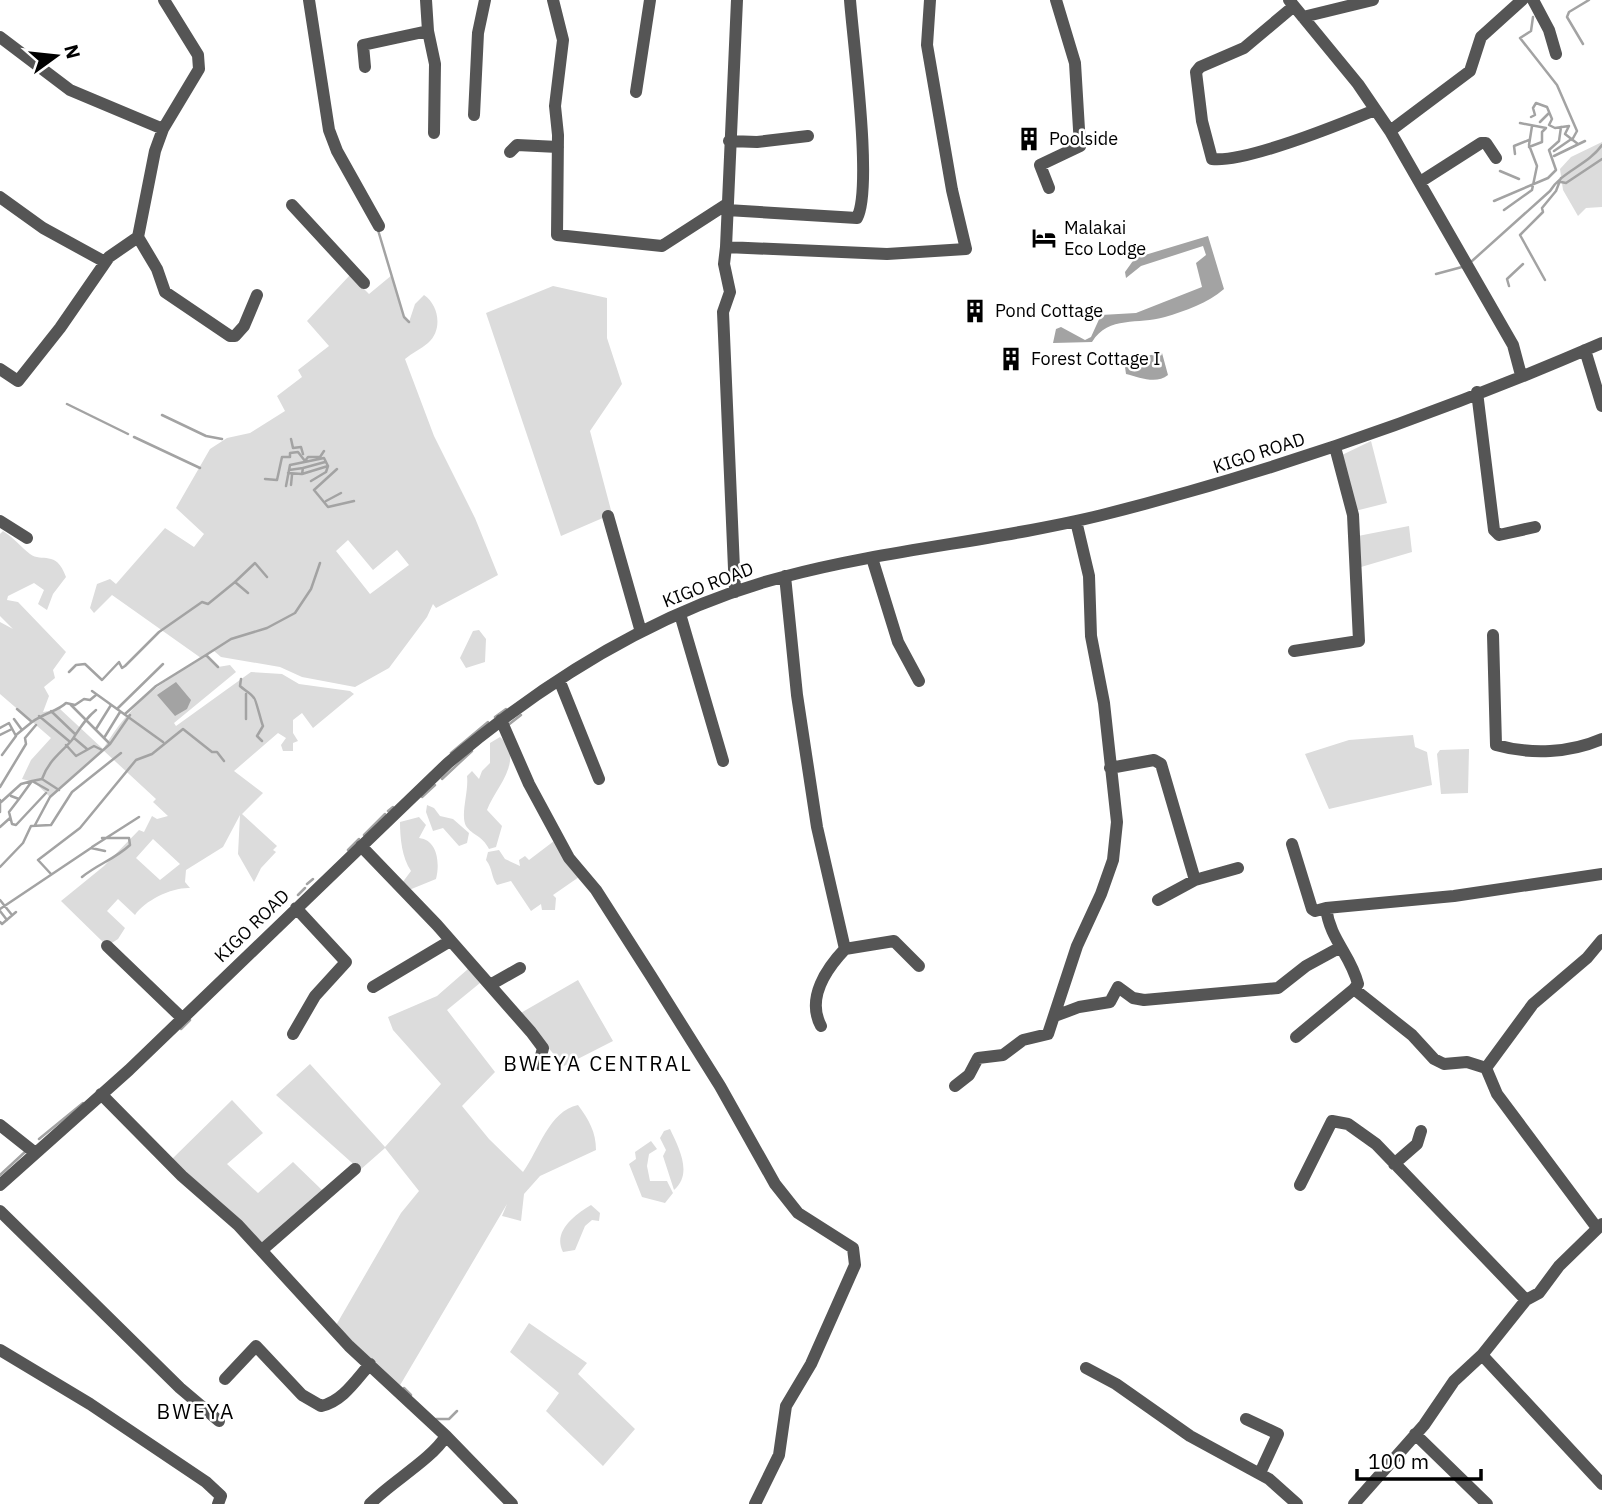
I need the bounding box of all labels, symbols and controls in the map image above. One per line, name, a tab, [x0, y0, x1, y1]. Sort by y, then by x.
north arrow	[21, 21, 91, 91]
text: N	[59, 42, 86, 61]
building icon: Poolside	[1015, 125, 1043, 153]
place label: Poolside	[1049, 127, 1118, 150]
place label: Malakai Eco Lodge	[1064, 216, 1146, 260]
hotel icon: Malakai Eco Lodge	[1030, 224, 1058, 252]
building icon: Pond Cottage	[961, 297, 989, 325]
place label: Pond Cottage	[995, 299, 1103, 322]
building icon: Forest Cottage I	[997, 345, 1025, 373]
place label: Forest Cottage I	[1031, 347, 1160, 370]
street label: KIGO ROAD	[1210, 427, 1308, 478]
street label: KIGO ROAD	[659, 557, 757, 612]
street label: KIGO ROAD	[209, 884, 294, 967]
district label: BWEYA CENTRAL	[503, 1049, 693, 1077]
district label: BWEYA	[157, 1397, 235, 1425]
scale bar	[1357, 1438, 1481, 1482]
text: 100 m	[1368, 1447, 1429, 1475]

